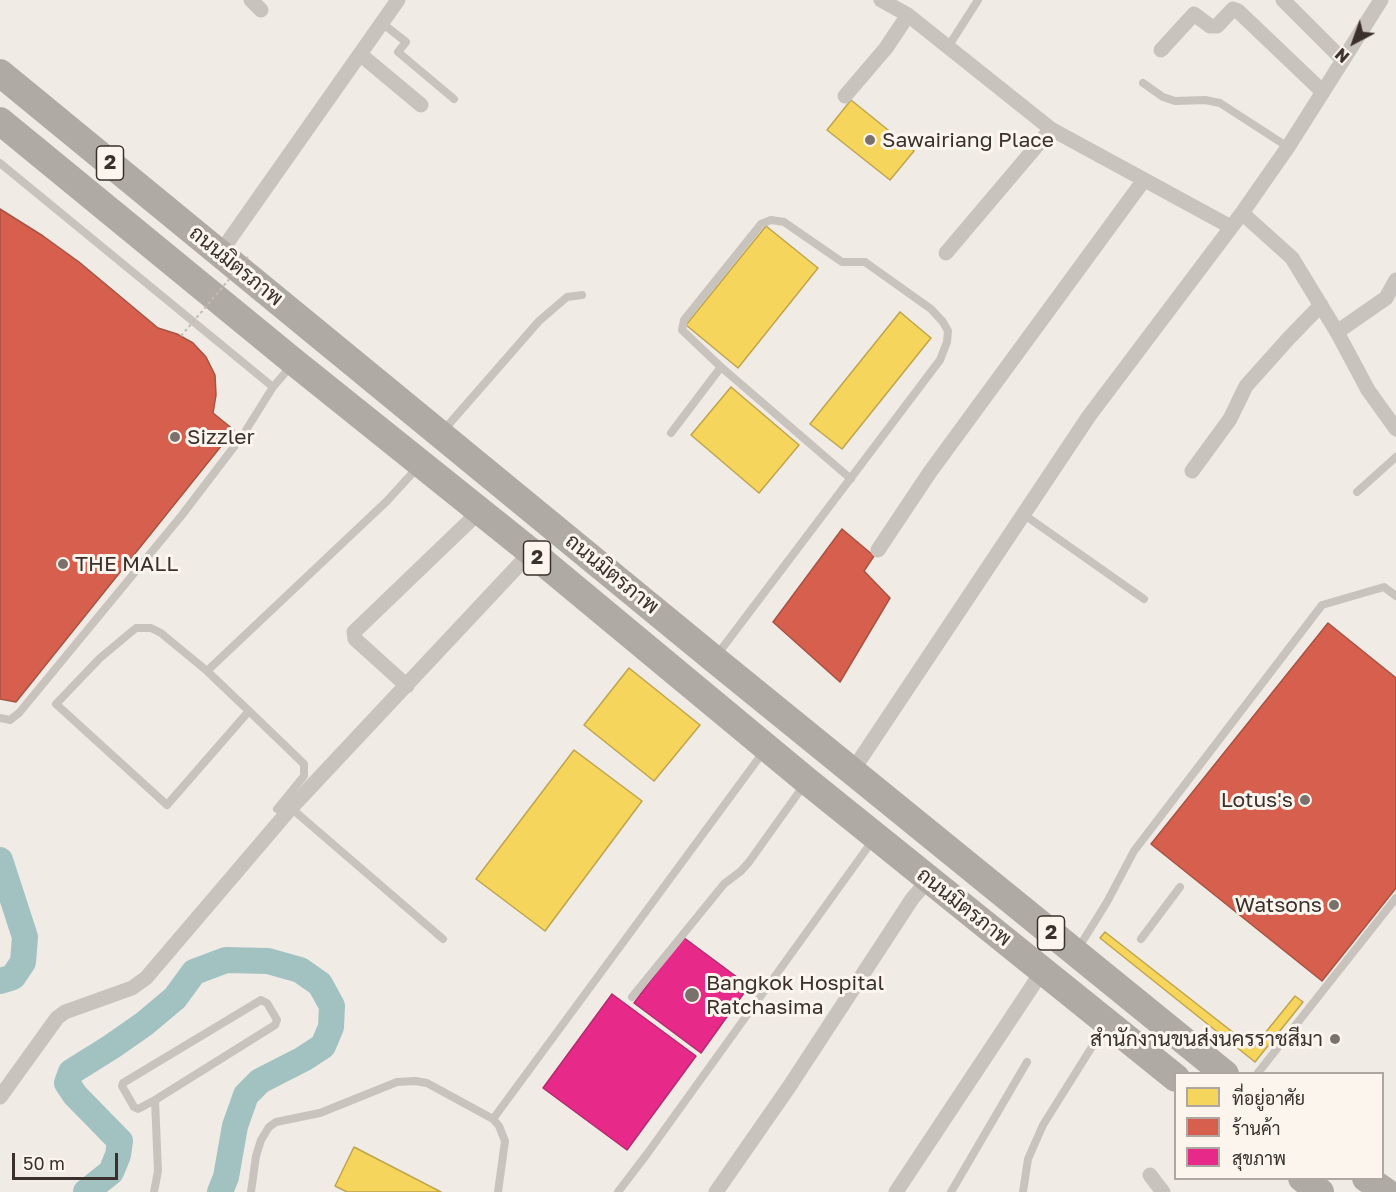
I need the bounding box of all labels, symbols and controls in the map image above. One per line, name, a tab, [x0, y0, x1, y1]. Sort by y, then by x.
north arrow	[1324, 12, 1384, 72]
text: N	[1331, 44, 1353, 67]
place label: Sawairiang Place	[882, 127, 1054, 153]
marker: Sawairiang Place	[863, 133, 877, 147]
road number: 2	[96, 146, 124, 180]
street label: ถนนมิตรภาพ	[184, 221, 288, 311]
place label: Sizzler	[187, 424, 255, 450]
marker: Sizzler	[168, 430, 182, 444]
street label: ถนนมิตรภาพ	[560, 529, 664, 619]
road number: 2	[524, 541, 550, 575]
place label: THE MALL	[75, 551, 178, 577]
marker: THE MALL	[56, 557, 70, 571]
place label: Lotus's	[1221, 787, 1293, 813]
marker: Lotus's	[1298, 793, 1312, 807]
street label: ถนนมิตรภาพ	[912, 862, 1016, 952]
place label: Watsons	[1235, 892, 1322, 918]
marker: Watsons	[1327, 898, 1341, 912]
road number: 2	[1038, 916, 1064, 950]
place label: Bangkok Hospital Ratchasima	[706, 970, 884, 1020]
marker: Bangkok Hospital Ratchasima	[683, 986, 701, 1004]
place label: สำนักงานขนส่งนครราชสีมา	[1090, 1026, 1323, 1052]
marker: สำนักงานขนส่งนครราชสีมา	[1328, 1032, 1342, 1046]
legend	[1174, 1072, 1384, 1180]
text: ที่อยู่อาศัย	[1232, 1087, 1305, 1109]
text: ร้านค้า	[1232, 1117, 1281, 1139]
scale bar	[15, 1141, 122, 1179]
text: สุขภาพ	[1232, 1147, 1286, 1169]
text: 50 m	[23, 1152, 65, 1174]

